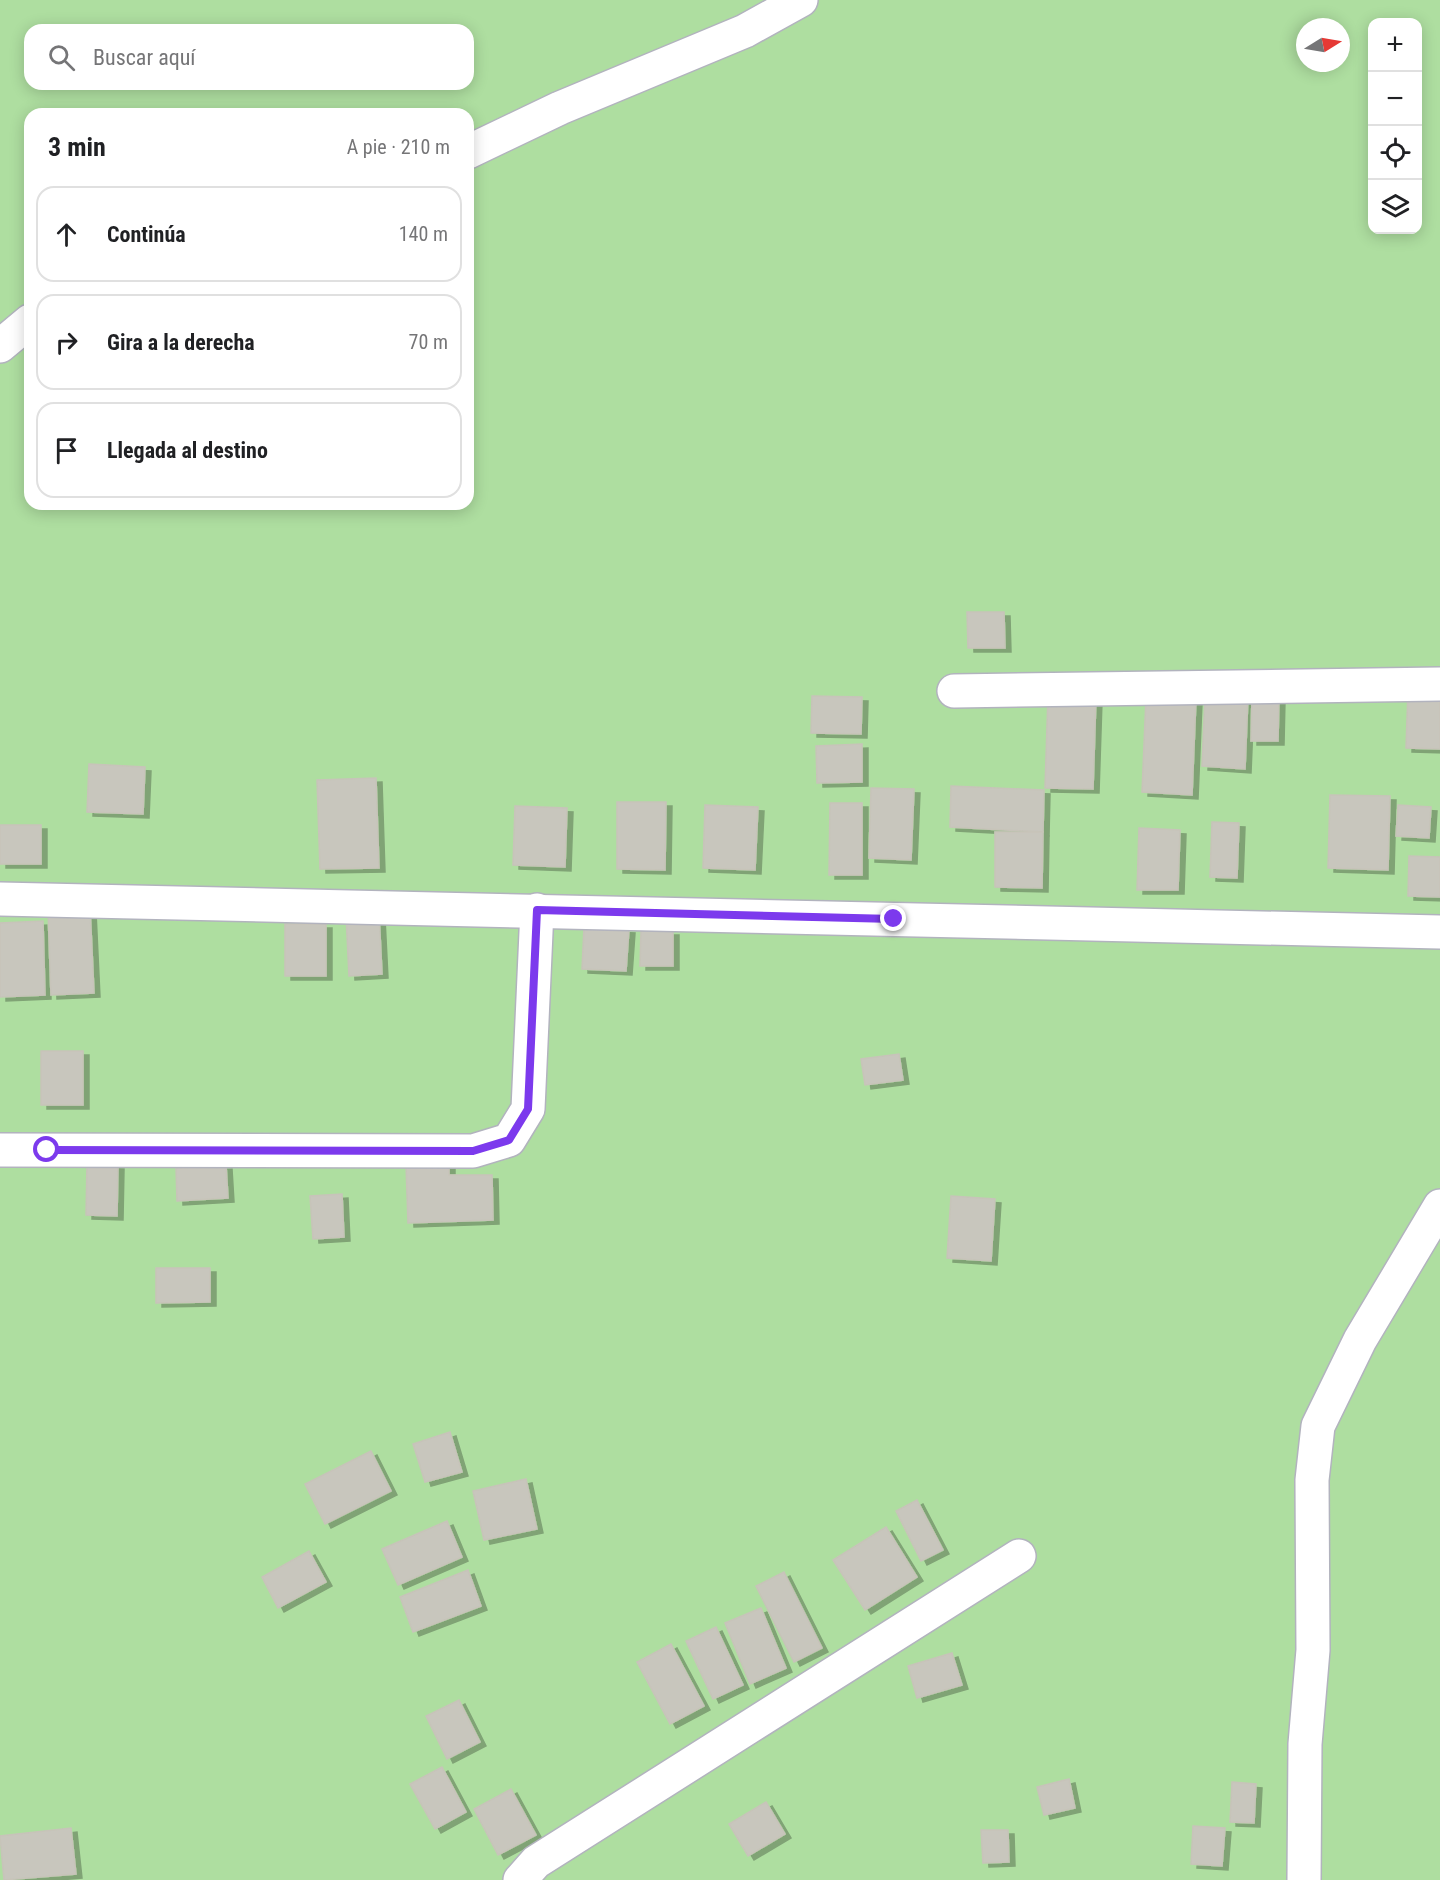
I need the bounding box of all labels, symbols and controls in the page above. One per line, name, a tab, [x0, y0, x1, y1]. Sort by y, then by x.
north arrow	[1296, 18, 1350, 72]
map controls	[1368, 18, 1422, 234]
button: +	[1368, 18, 1422, 72]
search box	[24, 24, 474, 90]
icon: search	[45, 41, 78, 74]
text: Buscar aquí	[93, 45, 196, 70]
button: −	[1368, 72, 1422, 126]
button: locate	[1368, 126, 1422, 180]
text: 3 min	[48, 132, 106, 162]
text: A pie · 210 m	[347, 135, 450, 159]
button: layers	[1368, 180, 1422, 234]
icon: ahead	[50, 218, 83, 251]
text: Continúa	[107, 222, 186, 247]
text: 140 m	[399, 222, 448, 246]
icon: right	[50, 326, 83, 359]
text: Gira a la derecha	[107, 330, 255, 355]
text: 70 m	[409, 330, 448, 354]
icon: arrive	[50, 434, 83, 467]
text: Llegada al destino	[107, 438, 268, 463]
route end	[880, 905, 906, 931]
route start	[33, 1136, 59, 1162]

